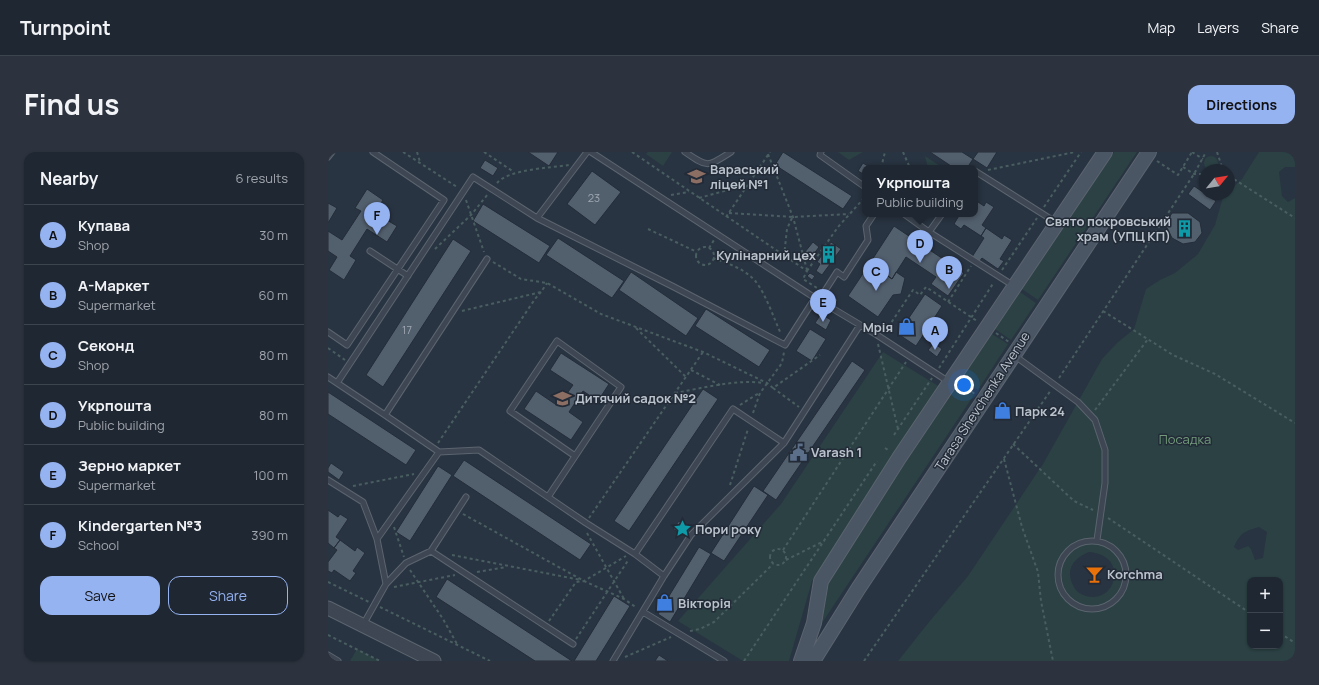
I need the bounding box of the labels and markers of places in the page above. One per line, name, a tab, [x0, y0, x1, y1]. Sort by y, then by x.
place label: Вараський ліцей №1	[710, 160, 779, 193]
school or university icon: Вараський ліцей №1	[687, 166, 707, 186]
pin: F	[364, 202, 390, 235]
place label: Свято покровський храм (УПЦ КП)	[1045, 212, 1171, 245]
building icon: Свято покровський храм (УПЦ КП)	[1174, 218, 1194, 238]
pin: D	[907, 230, 933, 263]
building icon: Кулінарний цех	[819, 245, 839, 265]
place label: Кулінарний цех	[716, 246, 817, 264]
pin: B	[936, 256, 962, 289]
pin: C	[863, 258, 889, 291]
pin: E	[810, 289, 836, 322]
shop icon: Мрія	[896, 317, 916, 337]
pin: A	[922, 317, 948, 350]
place label: Мрія	[863, 318, 893, 336]
school or university icon: Дитячий садок №2	[552, 388, 572, 408]
place label: Дитячий садок №2	[575, 389, 696, 407]
shop icon: Парк 24	[992, 401, 1012, 421]
place label: Парк 24	[1015, 402, 1065, 420]
public building icon: Varash 1	[788, 442, 808, 462]
place label: Varash 1	[811, 443, 862, 461]
place icon: Пори року	[672, 519, 692, 539]
place label: Пори року	[695, 520, 762, 538]
bar icon: Korchma	[1084, 564, 1104, 584]
place label: Korchma	[1107, 565, 1163, 583]
shop icon: Вікторія	[655, 593, 675, 613]
place label: Вікторія	[678, 594, 731, 612]

